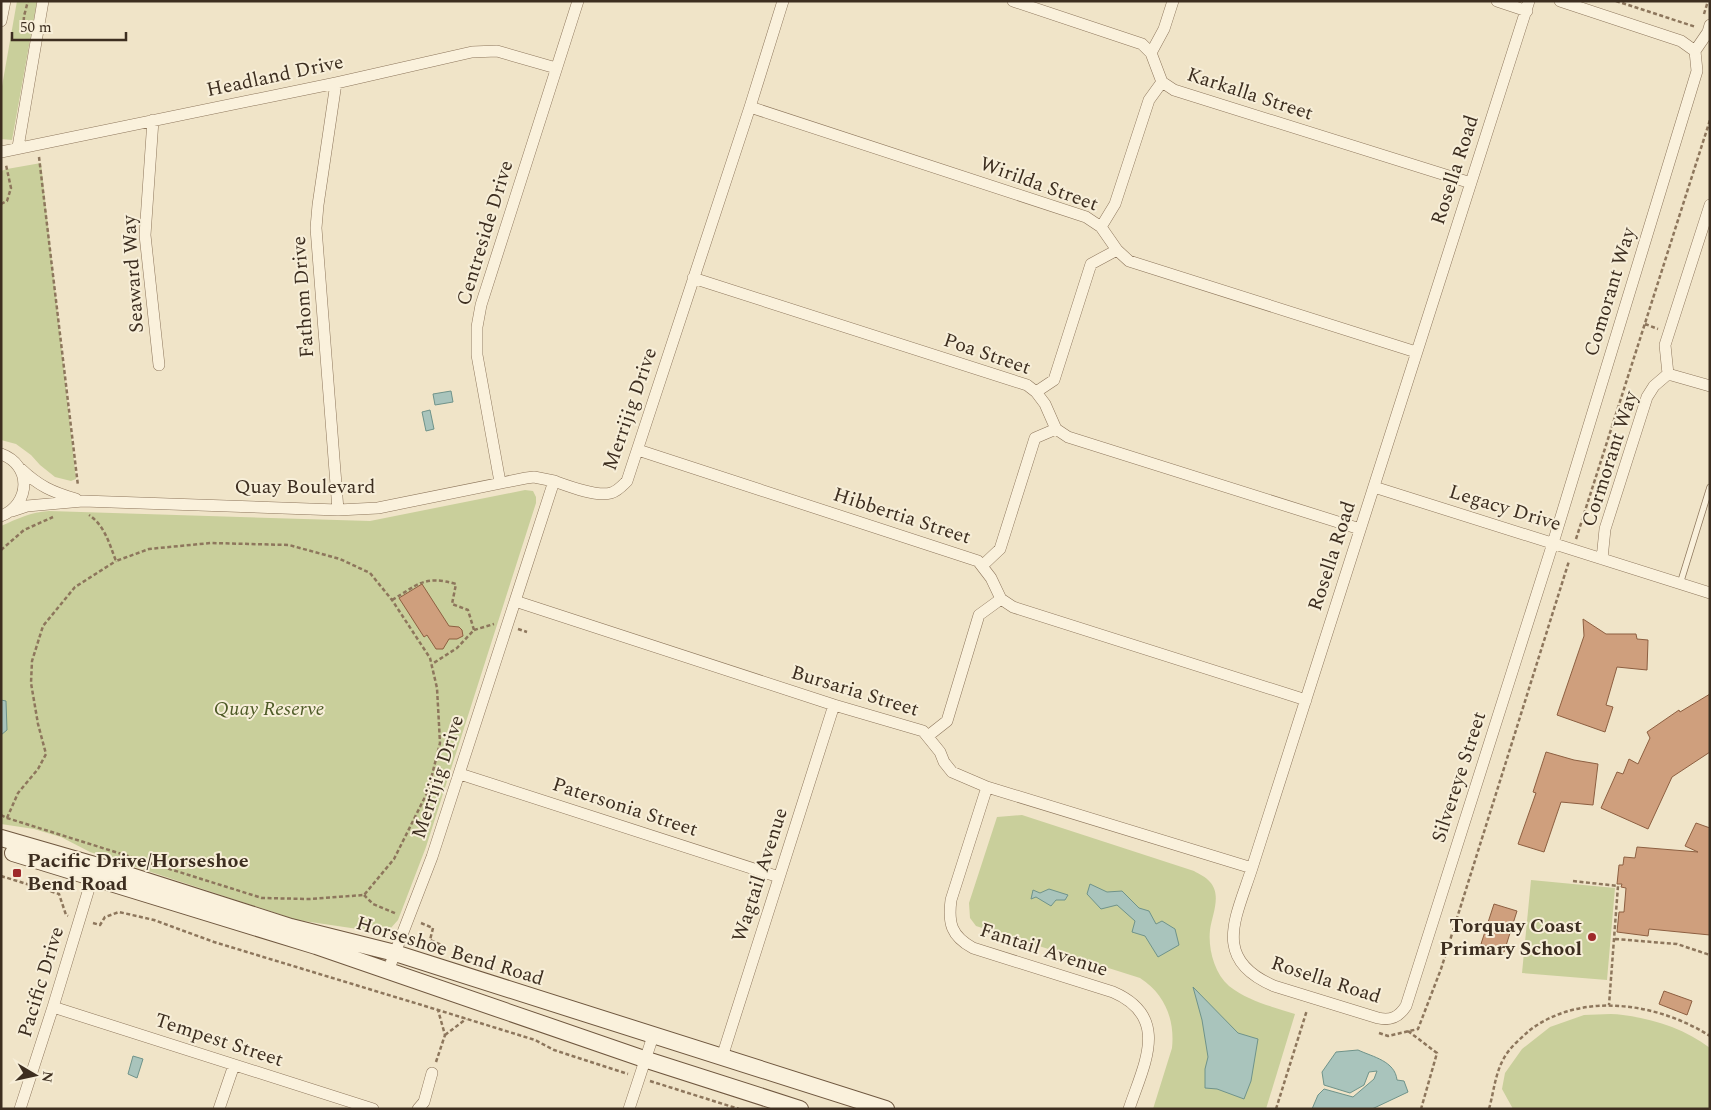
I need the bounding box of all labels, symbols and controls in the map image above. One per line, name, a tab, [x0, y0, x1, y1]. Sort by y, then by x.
scale bar	[12, 10, 126, 42]
text: 50 m	[20, 16, 52, 39]
street label: Headland Drive	[204, 47, 346, 105]
street label: Karkalla Street	[1183, 59, 1317, 129]
street label: Rosella Road	[1423, 111, 1487, 229]
street label: Wirilda Street	[976, 149, 1102, 219]
street label: Centreside Drive	[449, 157, 521, 309]
street label: Seaward Way	[114, 213, 152, 334]
street label: Comorant Way	[1576, 222, 1644, 360]
street label: Fathom Drive	[284, 235, 322, 359]
street label: Poa Street	[939, 325, 1035, 383]
street label: Merrijig Drive	[595, 343, 665, 475]
street label: Cormorant Way	[1574, 386, 1647, 531]
street label: Quay Boulevard	[234, 472, 376, 502]
street label: Legacy Drive	[1445, 477, 1565, 539]
street label: Hibbertia Street	[829, 480, 975, 552]
street label: Rosella Road	[1300, 497, 1364, 615]
street label: Bursaria Street	[787, 657, 923, 725]
park label: Quay Reserve	[214, 694, 324, 724]
street label: Silvereye Street	[1424, 707, 1494, 847]
street label: Merrijig Drive	[404, 711, 472, 843]
street label: Patersonia Street	[548, 769, 702, 845]
street label: Wagtail Avenue	[724, 804, 796, 946]
place label: Pacific Drive/Horseshoe Bend Road	[27, 846, 249, 899]
marker: Pacific Drive/Horseshoe Bend Road	[11, 867, 23, 879]
street label: Horseshoe Bend Road	[352, 908, 548, 994]
place label: Torquay Coast Primary School	[1439, 911, 1582, 964]
street label: Fantail Avenue	[976, 915, 1112, 985]
street label: Pacific Drive	[10, 923, 72, 1041]
marker: Torquay Coast Primary School	[1586, 931, 1598, 943]
street label: Rosella Road	[1267, 948, 1385, 1012]
street label: Tempest Street	[151, 1005, 287, 1075]
north arrow	[10, 1050, 60, 1100]
text: N	[36, 1070, 59, 1084]

